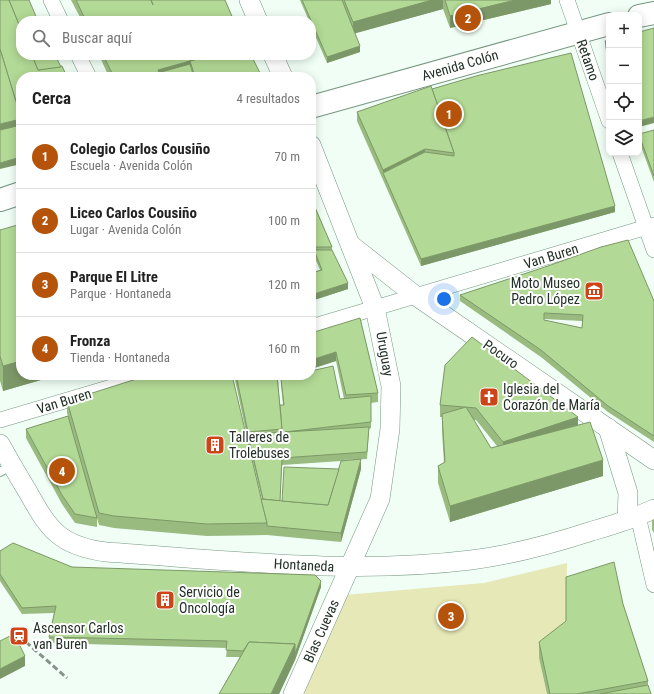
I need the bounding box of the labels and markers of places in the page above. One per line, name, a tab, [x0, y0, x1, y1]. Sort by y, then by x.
pin: 2	[455, 3, 481, 33]
pin: 1	[436, 99, 462, 129]
place label: Moto Museo Pedro López	[511, 275, 580, 307]
museum icon: Moto Museo Pedro López	[583, 280, 605, 302]
place label: Iglesia del Corazón de María	[503, 381, 600, 413]
church icon: Iglesia del Corazón de María	[478, 386, 500, 408]
place label: Talleres de Trolebuses	[229, 429, 290, 461]
building icon: Talleres de Trolebuses	[204, 434, 226, 456]
pin: 4	[49, 456, 75, 486]
place label: Servicio de Oncología	[179, 584, 240, 616]
building icon: Servicio de Oncología	[154, 589, 176, 611]
pin: 3	[438, 601, 464, 631]
place label: Ascensor Carlos van Buren	[33, 620, 124, 652]
station icon: Ascensor Carlos van Buren	[8, 625, 30, 647]

